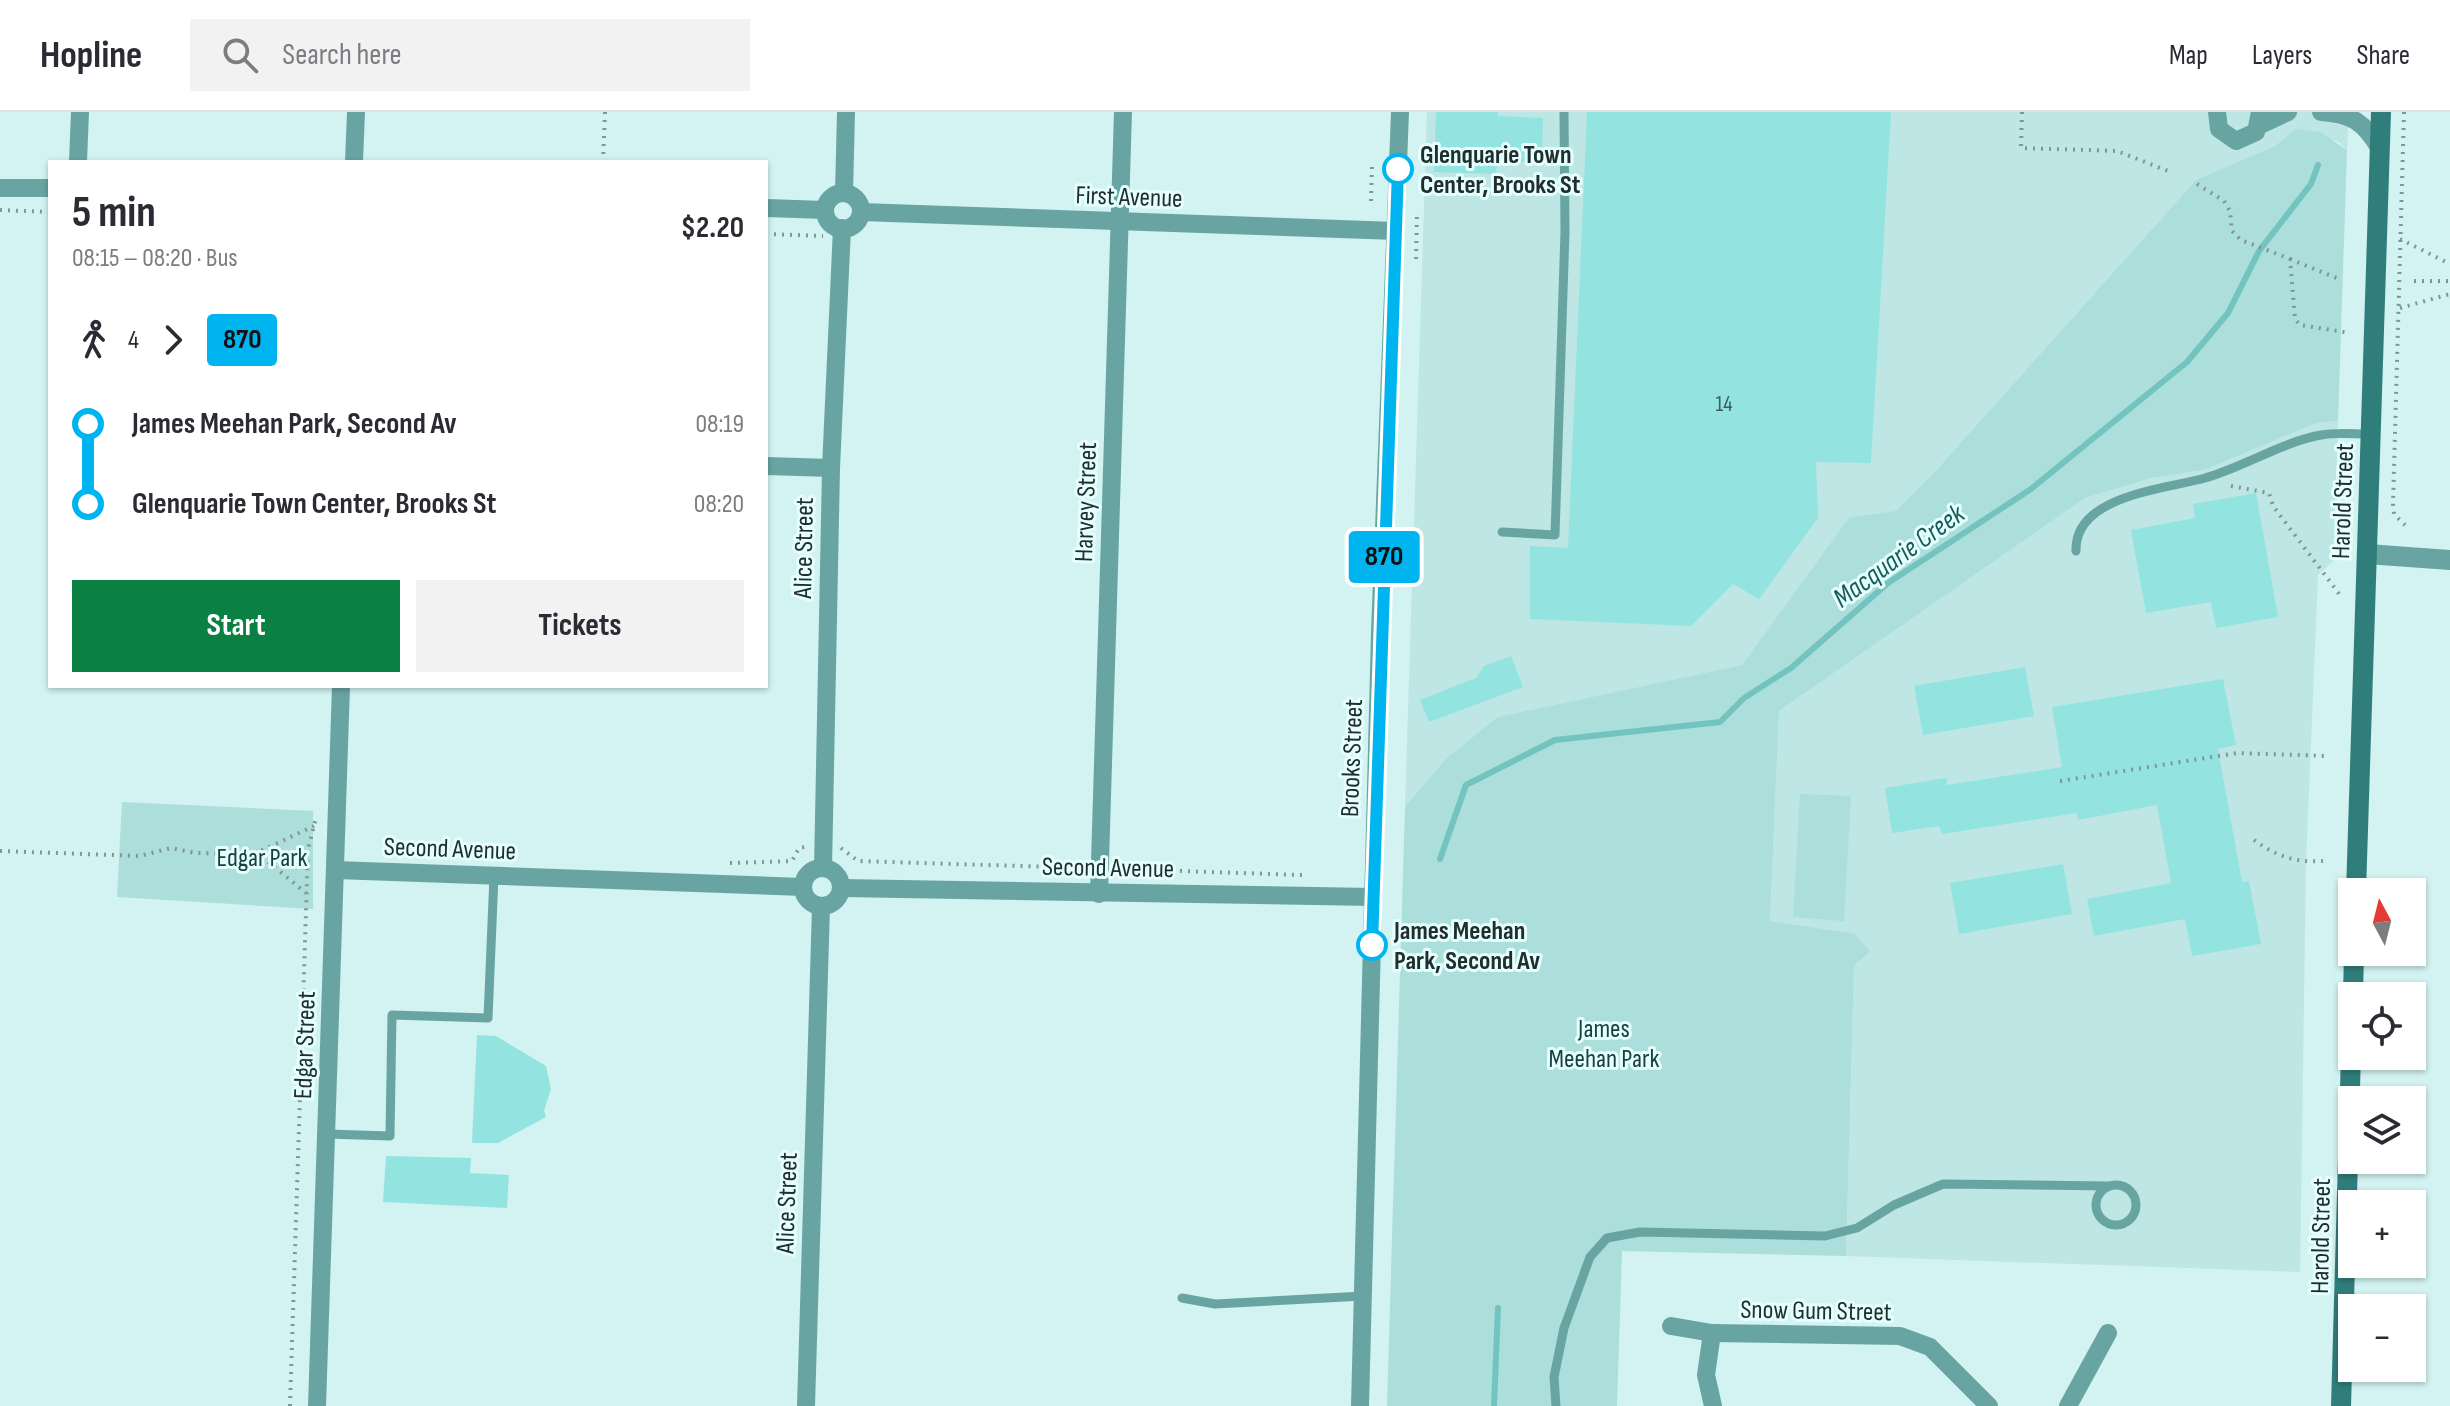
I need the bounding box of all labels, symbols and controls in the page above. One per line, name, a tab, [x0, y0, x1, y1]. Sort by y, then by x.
search box	[190, 19, 750, 91]
text: Hopline	[40, 33, 142, 78]
icon: search	[218, 33, 262, 77]
text: Search here	[282, 37, 402, 73]
text: Map	[2169, 39, 2208, 72]
text: Layers	[2252, 39, 2312, 72]
text: Share	[2356, 39, 2410, 72]
place label: Glenquarie Town Center, Brooks St	[1420, 140, 1581, 201]
marker: Glenquarie Town Center, Brooks St	[1383, 154, 1413, 184]
street label: First Avenue	[1075, 180, 1183, 215]
text: 5 min	[72, 186, 156, 239]
text: $2.20	[681, 210, 744, 246]
text: 08:15 – 08:20 · Bus	[72, 243, 238, 274]
icon: walk	[72, 318, 116, 362]
icon: forward	[151, 318, 195, 362]
text: 870	[223, 323, 261, 356]
text: 4	[128, 325, 139, 356]
house number: 14	[1716, 391, 1732, 418]
text: James Meehan Park, Second Av	[132, 406, 457, 442]
text: 08:19	[695, 409, 744, 440]
street label: Harvey Street	[1069, 441, 1104, 563]
street label: Harold Street	[2326, 443, 2361, 559]
text: Glenquarie Town Center, Brooks St	[132, 486, 497, 522]
text: 08:20	[694, 489, 744, 520]
street label: Alice Street	[788, 497, 821, 600]
water label: Macquarie Creek	[1827, 497, 1972, 615]
line badge: 870	[1338, 531, 1430, 583]
text: 870	[1365, 540, 1403, 573]
button: Start	[72, 580, 400, 672]
button: Tickets	[416, 580, 744, 672]
street label: Brooks Street	[1335, 698, 1370, 818]
street label: Second Avenue	[383, 832, 517, 867]
park label: Edgar Park	[216, 843, 308, 874]
street label: Second Avenue	[1042, 852, 1174, 885]
north arrow	[2338, 878, 2426, 966]
map controls	[2338, 878, 2426, 1382]
place label: James Meehan Park, Second Av	[1393, 916, 1540, 977]
marker: James Meehan Park, Second Av	[1357, 930, 1387, 960]
button: locate	[2338, 982, 2426, 1070]
street label: Edgar Street	[288, 991, 323, 1100]
park label: James Meehan Park	[1549, 1014, 1659, 1075]
button: layers	[2338, 1086, 2426, 1174]
street label: Alice Street	[770, 1152, 805, 1255]
street label: Harold Street	[2305, 1178, 2338, 1294]
button: +	[2338, 1190, 2426, 1278]
button: −	[2338, 1294, 2426, 1382]
street label: Snow Gum Street	[1740, 1295, 1892, 1328]

